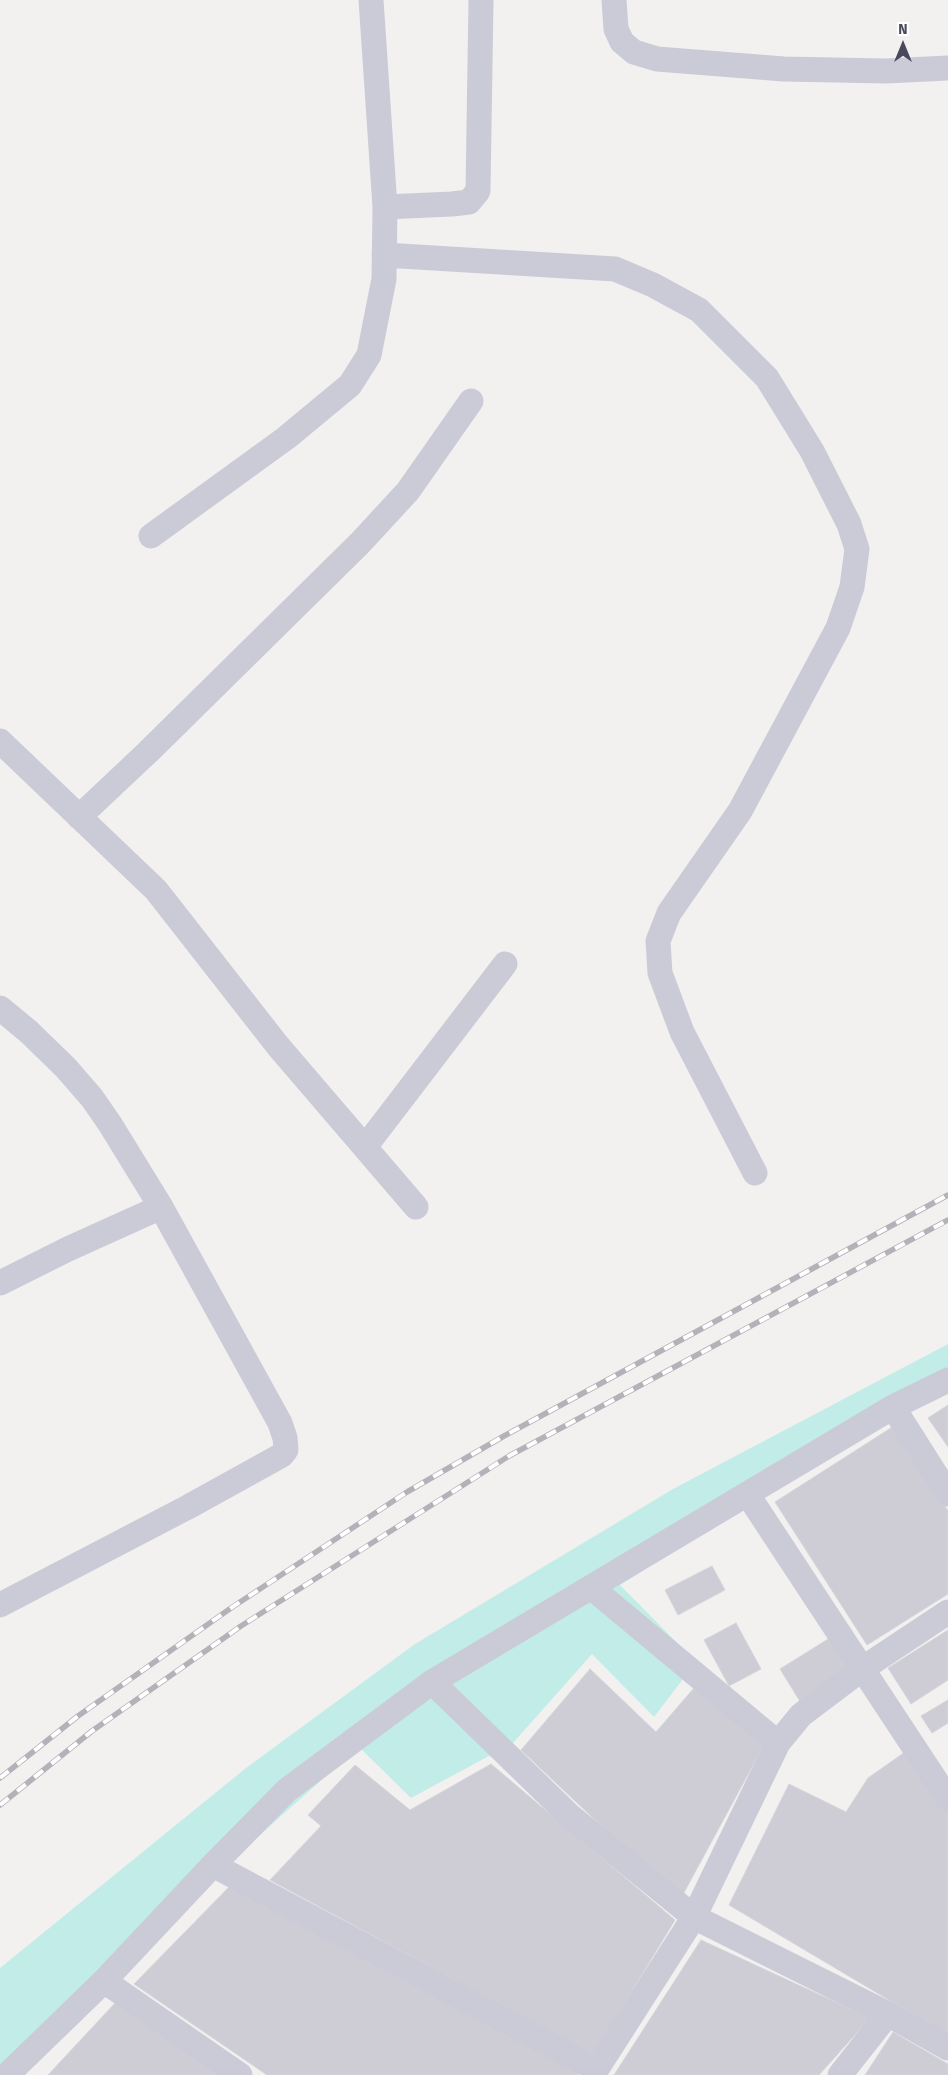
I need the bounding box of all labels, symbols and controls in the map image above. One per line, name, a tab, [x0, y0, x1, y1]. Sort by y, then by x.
north arrow	[878, 20, 928, 70]
text: N	[898, 21, 908, 38]

